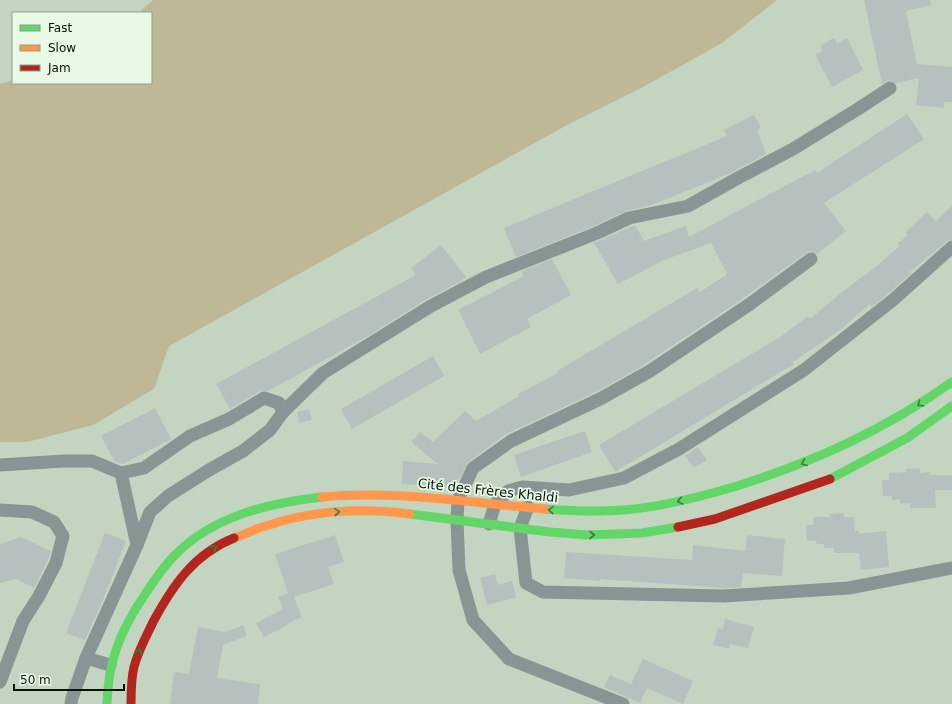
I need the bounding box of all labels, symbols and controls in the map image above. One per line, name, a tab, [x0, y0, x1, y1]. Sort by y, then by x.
legend	[12, 12, 152, 84]
text: Fast	[48, 21, 72, 35]
text: Slow	[48, 41, 76, 55]
text: Jam	[47, 61, 71, 75]
one-way arrow	[917, 399, 924, 407]
one-way arrow	[801, 458, 808, 466]
street label: Cité des Frères Khaldi	[417, 476, 559, 505]
one-way arrow	[677, 497, 684, 505]
one-way arrow	[548, 505, 554, 514]
one-way arrow	[334, 507, 340, 516]
one-way arrow	[589, 531, 595, 539]
one-way arrow	[210, 546, 217, 553]
one-way arrow	[134, 649, 143, 656]
scale bar	[14, 666, 124, 692]
text: 50 m	[20, 673, 51, 687]

